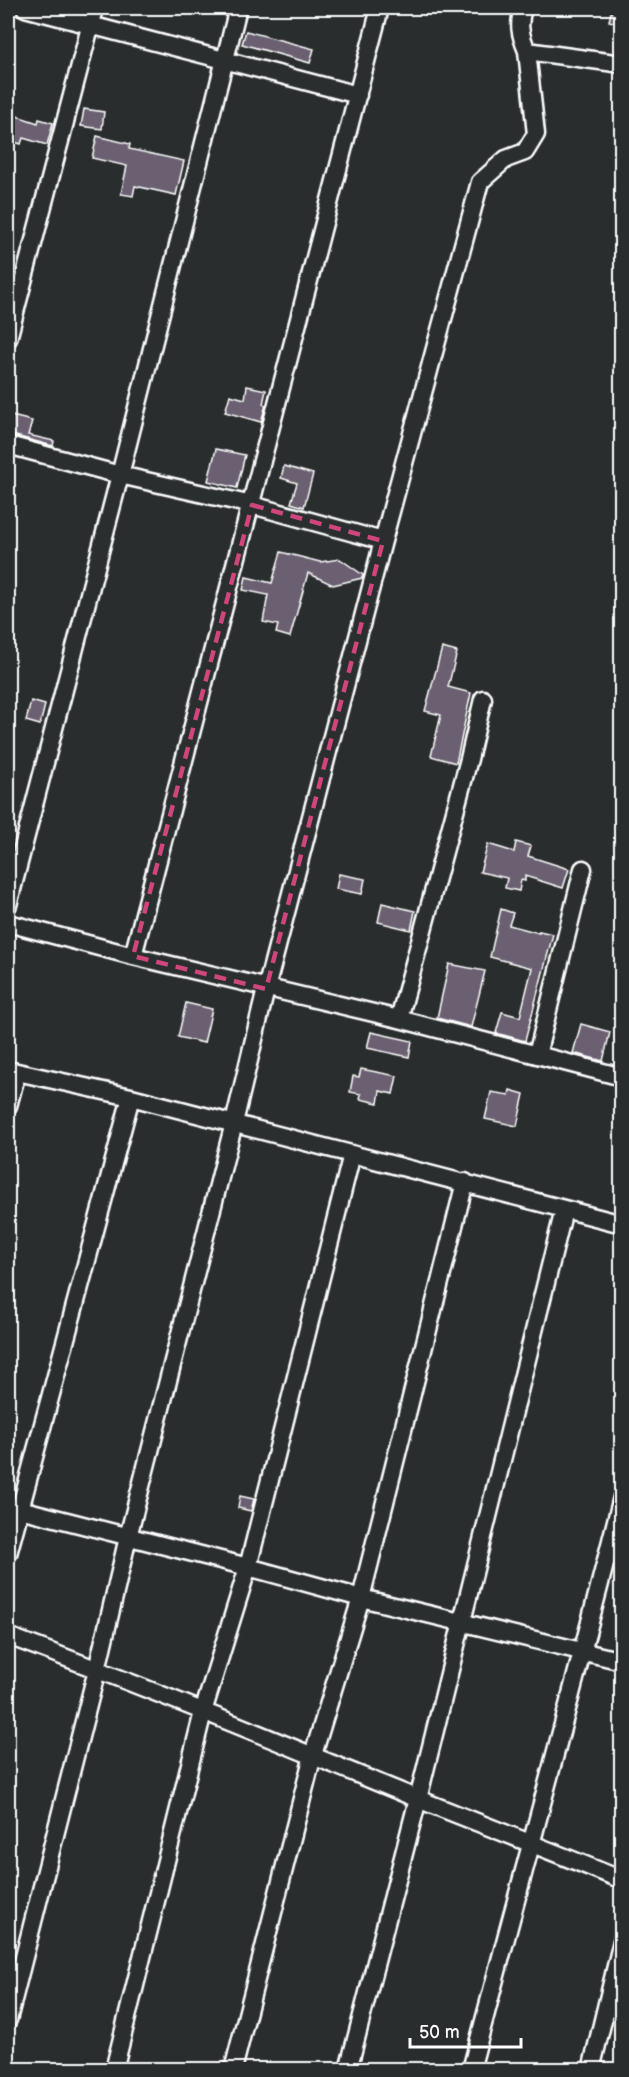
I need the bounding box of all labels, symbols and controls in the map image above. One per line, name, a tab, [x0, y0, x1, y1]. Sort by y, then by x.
scale bar	[410, 2011, 521, 2049]
text: 50 m	[419, 2022, 460, 2043]

